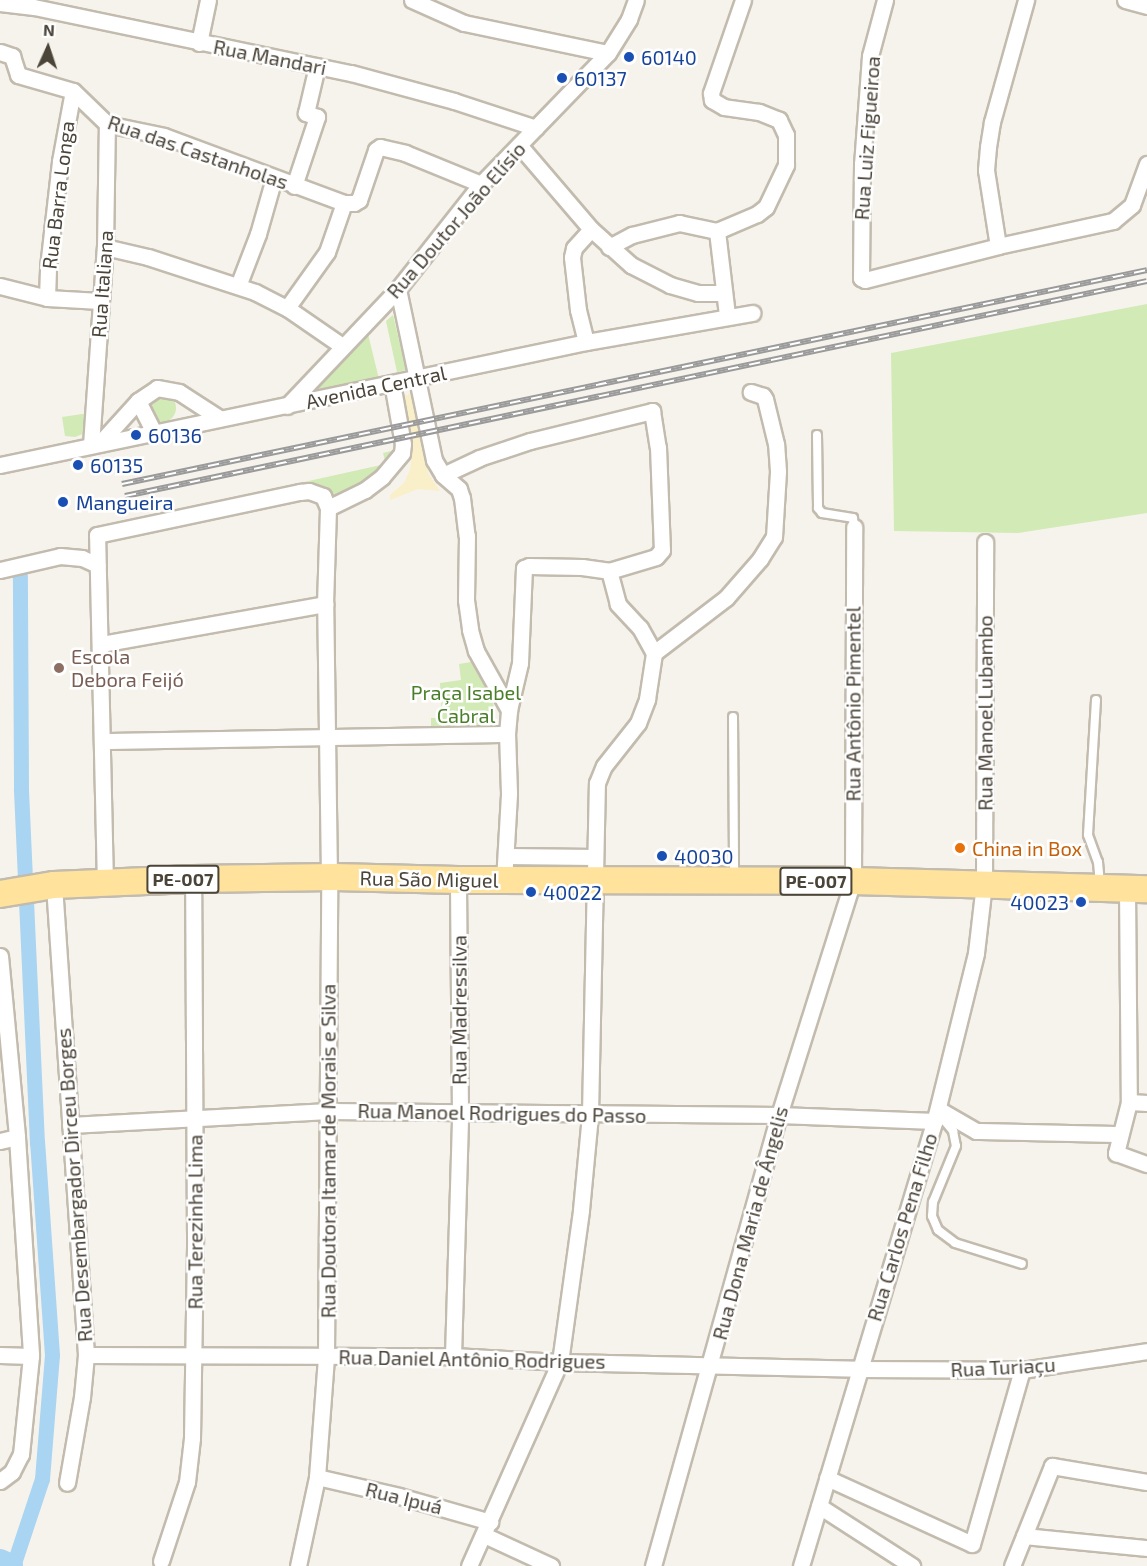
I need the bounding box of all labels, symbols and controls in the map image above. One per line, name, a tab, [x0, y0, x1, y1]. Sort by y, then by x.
north arrow	[18, 18, 78, 78]
text: N	[43, 20, 55, 39]
street label: Rua Mandari	[211, 34, 329, 80]
place label: 60140	[641, 45, 697, 69]
marker: 60140	[622, 50, 636, 64]
street label: Rua Luiz Figueiroa	[849, 55, 885, 221]
place label: 60137	[574, 66, 627, 90]
marker: 60137	[555, 71, 569, 85]
street label: Rua das Castanholas	[105, 110, 291, 194]
street label: Rua Barra Longa	[37, 119, 79, 271]
street label: Rua Doutor João Elísio	[381, 137, 531, 303]
street label: Rua Italiana	[86, 230, 118, 338]
street label: Avenida Central	[304, 360, 448, 414]
place label: 60136	[148, 423, 202, 447]
marker: 60136	[129, 428, 143, 442]
place label: 60135	[90, 453, 143, 477]
marker: 60135	[71, 458, 85, 472]
place label: Mangueira	[76, 490, 173, 514]
marker: Mangueira	[54, 493, 72, 511]
street label: Rua Antônio Pimentel	[841, 606, 865, 802]
street label: Rua Manoel Lubambo	[973, 615, 997, 811]
place label: Escola Debora Feijó	[71, 644, 184, 691]
marker: Escola Debora Feijó	[52, 661, 66, 675]
park label: Praça Isabel Cabral	[411, 680, 521, 727]
place label: China in Box	[972, 836, 1082, 860]
marker: China in Box	[953, 841, 967, 855]
place label: 40030	[674, 844, 734, 868]
marker: 40030	[655, 849, 669, 863]
road number: PE-007	[146, 864, 220, 894]
street label: Rua São Miguel	[359, 866, 499, 892]
road number: PE-007	[778, 866, 854, 896]
place label: 40022	[543, 880, 602, 904]
marker: 40022	[524, 885, 538, 899]
place label: 40023	[1010, 890, 1069, 914]
marker: 40023	[1074, 895, 1088, 909]
street label: Rua Madressilva	[447, 935, 471, 1085]
street label: Rua Doutora Itamar de Morais e Silva	[316, 984, 340, 1318]
street label: Rua Desembargador Dirceu Borges	[51, 1027, 97, 1343]
street label: Rua Manoel Rodrigues do Passo	[357, 1098, 647, 1128]
street label: Rua Dona Maria de Ângelis	[707, 1103, 793, 1343]
street label: Rua Carlos Pena Filho	[862, 1130, 942, 1324]
street label: Rua Terezinha Lima	[183, 1134, 207, 1310]
street label: Rua Daniel Antônio Rodrigues	[338, 1345, 606, 1373]
street label: Rua Turiaçu	[950, 1352, 1056, 1382]
street label: Rua Ipuá	[363, 1477, 445, 1519]

